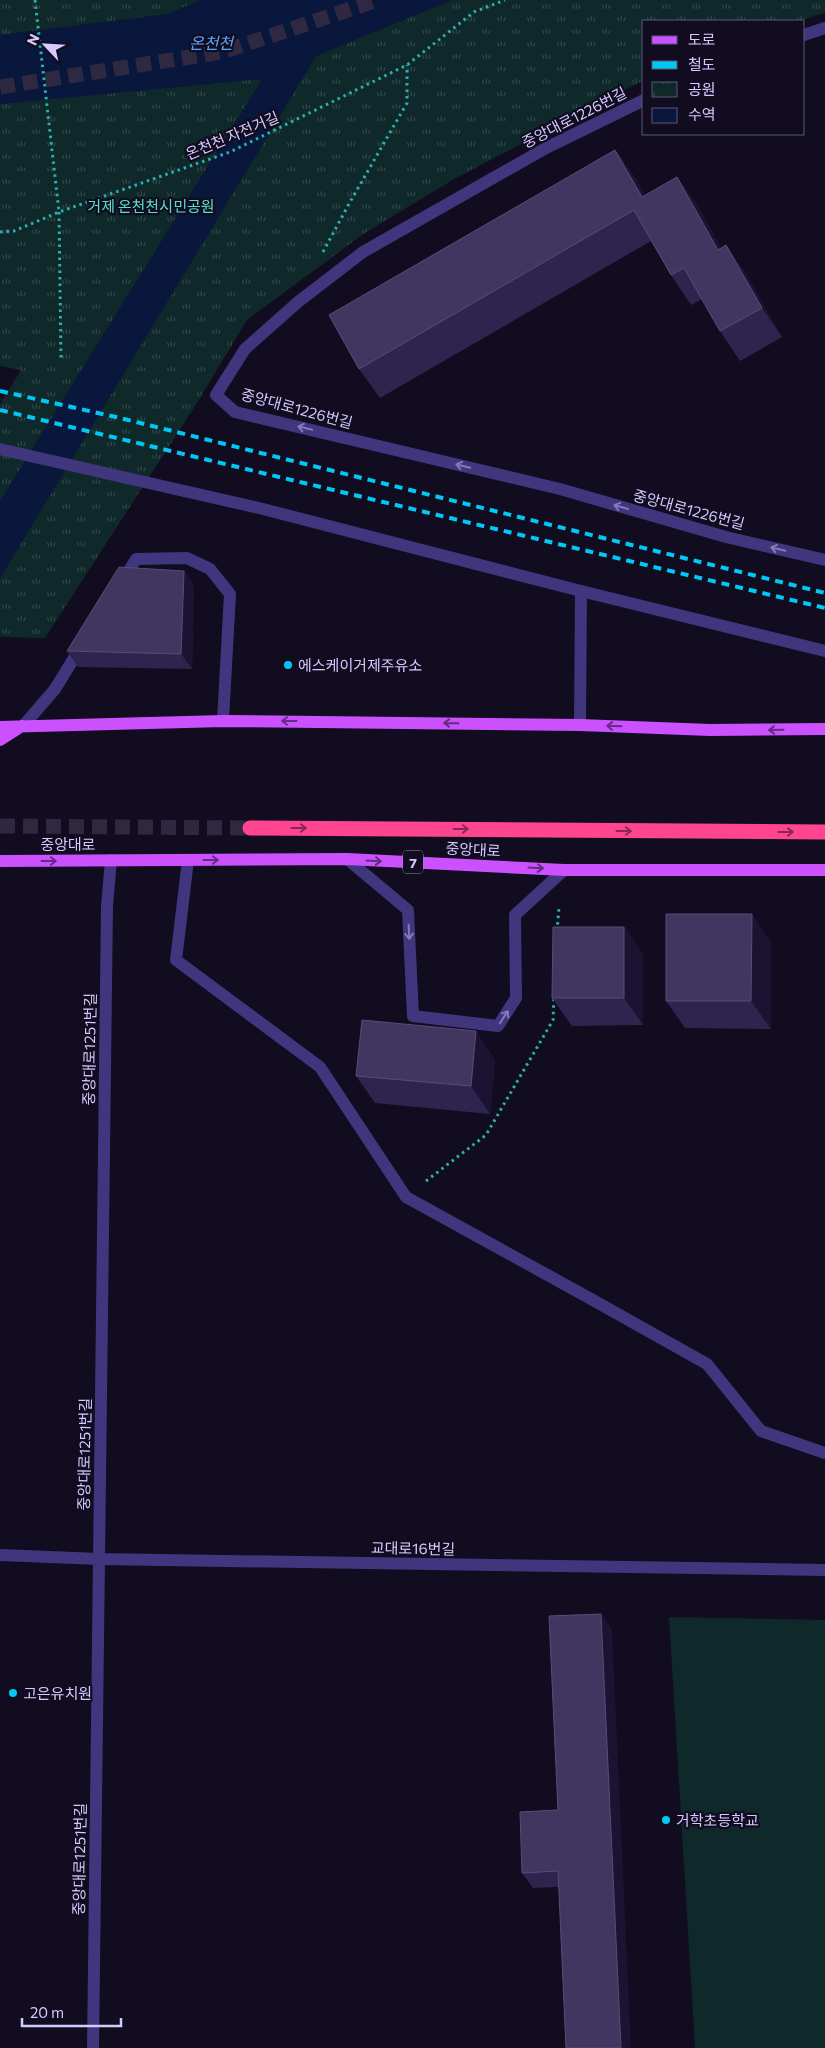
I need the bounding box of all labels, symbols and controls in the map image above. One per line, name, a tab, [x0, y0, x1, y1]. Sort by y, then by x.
north arrow	[20, 20, 70, 70]
legend	[642, 20, 805, 135]
text: 도로	[688, 30, 716, 48]
text: N	[23, 31, 43, 48]
water label: 온천천	[189, 33, 235, 52]
text: 철도	[688, 55, 716, 73]
text: 공원	[688, 80, 716, 98]
street label: 중앙대로1226번길	[519, 83, 629, 151]
text: 수역	[688, 105, 716, 123]
street label: 온천천 자전거길	[183, 107, 281, 163]
park label: 거제 온천천시민공원	[87, 197, 215, 215]
street label: 중앙대로1226번길	[239, 384, 355, 432]
one-way arrow	[298, 423, 314, 432]
one-way arrow	[456, 461, 472, 470]
street label: 중앙대로1226번길	[631, 485, 747, 533]
one-way arrow	[613, 501, 629, 511]
one-way arrow	[770, 544, 786, 553]
place label: 에스케이거제주유소	[298, 656, 422, 674]
marker: 에스케이거제주유소	[282, 659, 294, 671]
one-way arrow	[281, 717, 297, 726]
one-way arrow	[444, 718, 460, 728]
one-way arrow	[606, 722, 622, 731]
one-way arrow	[769, 725, 785, 735]
one-way arrow	[290, 823, 307, 833]
one-way arrow	[453, 825, 469, 834]
one-way arrow	[616, 826, 632, 836]
one-way arrow	[778, 827, 794, 837]
street label: 중앙대로	[40, 835, 96, 853]
street label: 중앙대로	[445, 839, 501, 859]
road number: 7	[403, 850, 423, 874]
one-way arrow	[202, 855, 219, 865]
one-way arrow	[40, 856, 56, 866]
one-way arrow	[365, 856, 381, 865]
one-way arrow	[528, 864, 544, 873]
one-way arrow	[405, 924, 414, 940]
street label: 중앙대로1251번길	[79, 993, 99, 1105]
one-way arrow	[499, 1010, 509, 1024]
street label: 중앙대로1251번길	[74, 1398, 94, 1510]
street label: 교대로16번길	[371, 1538, 455, 1558]
place label: 고은유치원	[23, 1684, 92, 1702]
marker: 고은유치원	[7, 1687, 19, 1699]
street label: 중앙대로1251번길	[69, 1803, 89, 1915]
place label: 거학초등학교	[676, 1811, 759, 1829]
marker: 거학초등학교	[660, 1814, 672, 1826]
scale bar	[22, 1996, 121, 2028]
text: 20 m	[30, 2003, 64, 2021]

